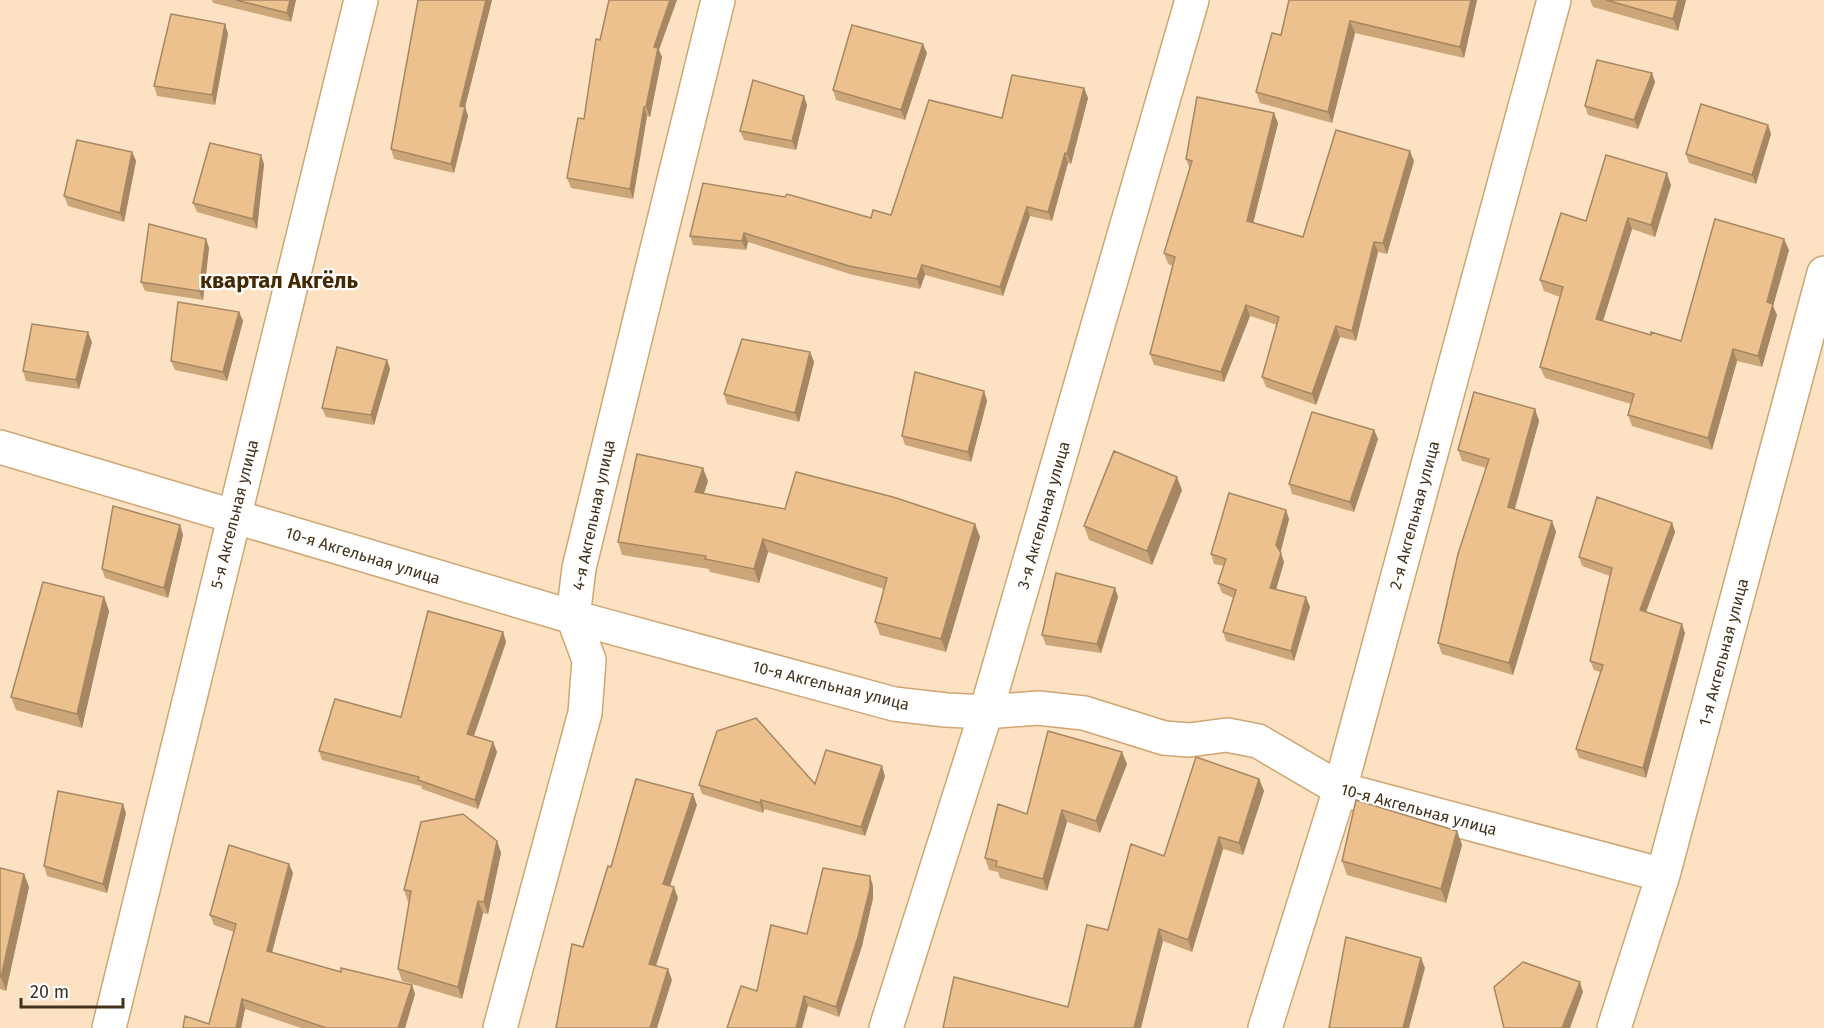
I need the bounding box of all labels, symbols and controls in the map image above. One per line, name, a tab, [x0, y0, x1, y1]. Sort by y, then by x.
district label: квартал Акгёль	[200, 267, 359, 294]
street label: 5-я Акгельная улица	[207, 438, 262, 591]
street label: 4-я Акгельная улица	[568, 438, 619, 592]
street label: 3-я Акгельная улица	[1013, 439, 1074, 591]
street label: 2-я Акгельная улица	[1386, 439, 1443, 591]
street label: 10-я Акгельная улица	[283, 523, 443, 588]
street label: 1-я Акгельная улица	[1695, 576, 1752, 728]
street label: 10-я Акгельная улица	[751, 657, 911, 714]
street label: 10-я Акгельная улица	[1339, 779, 1499, 839]
scale bar	[21, 971, 123, 1009]
text: 20 m	[30, 981, 69, 1003]

